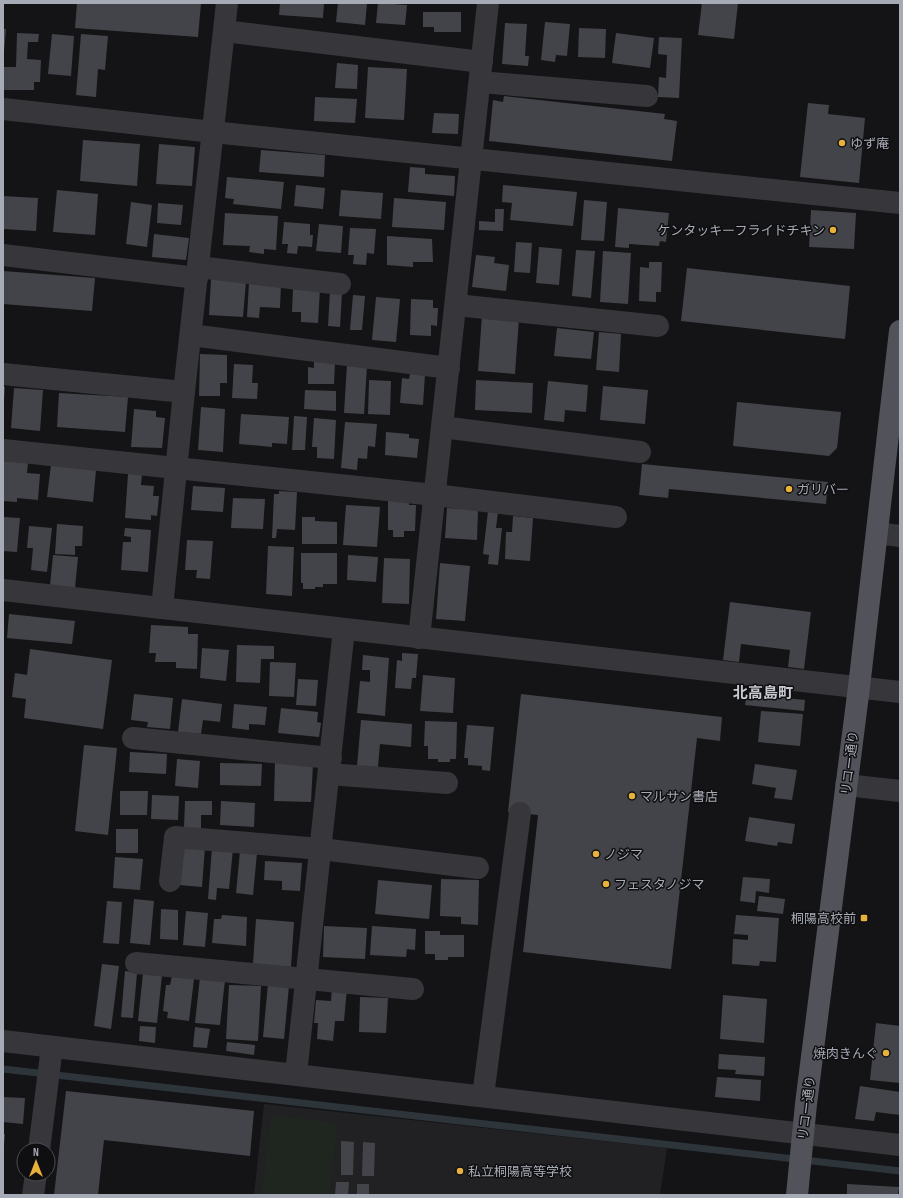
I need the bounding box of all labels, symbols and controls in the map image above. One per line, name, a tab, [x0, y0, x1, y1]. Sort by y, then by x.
place label: ゆず庵	[850, 136, 889, 152]
marker: ゆず庵	[837, 138, 847, 148]
place label: ケンタッキーフライドチキン	[658, 223, 825, 239]
marker: ケンタッキーフライドチキン	[828, 225, 838, 235]
place label: ガリバー	[797, 482, 849, 498]
marker: ガリバー	[784, 484, 794, 494]
district label: 北高島町	[733, 684, 793, 703]
street label: リコー通り	[838, 730, 862, 796]
place label: マルサン書店	[640, 789, 718, 805]
marker: マルサン書店	[627, 791, 637, 801]
place label: ノジマ	[604, 847, 643, 863]
marker: ノジマ	[591, 849, 601, 859]
place label: フェスタノジマ	[614, 877, 705, 893]
marker: フェスタノジマ	[601, 879, 611, 889]
place label: 桐陽高校前	[791, 911, 856, 927]
marker: 桐陽高校前	[859, 913, 869, 923]
place label: 焼肉きんぐ	[813, 1046, 878, 1062]
marker: 焼肉きんぐ	[881, 1048, 891, 1058]
street label: リコー通り	[795, 1075, 819, 1141]
north arrow	[16, 1142, 56, 1182]
text: N	[33, 1146, 39, 1159]
place label: 私立桐陽高等学校	[468, 1164, 572, 1180]
marker: 私立桐陽高等学校	[455, 1166, 465, 1176]

